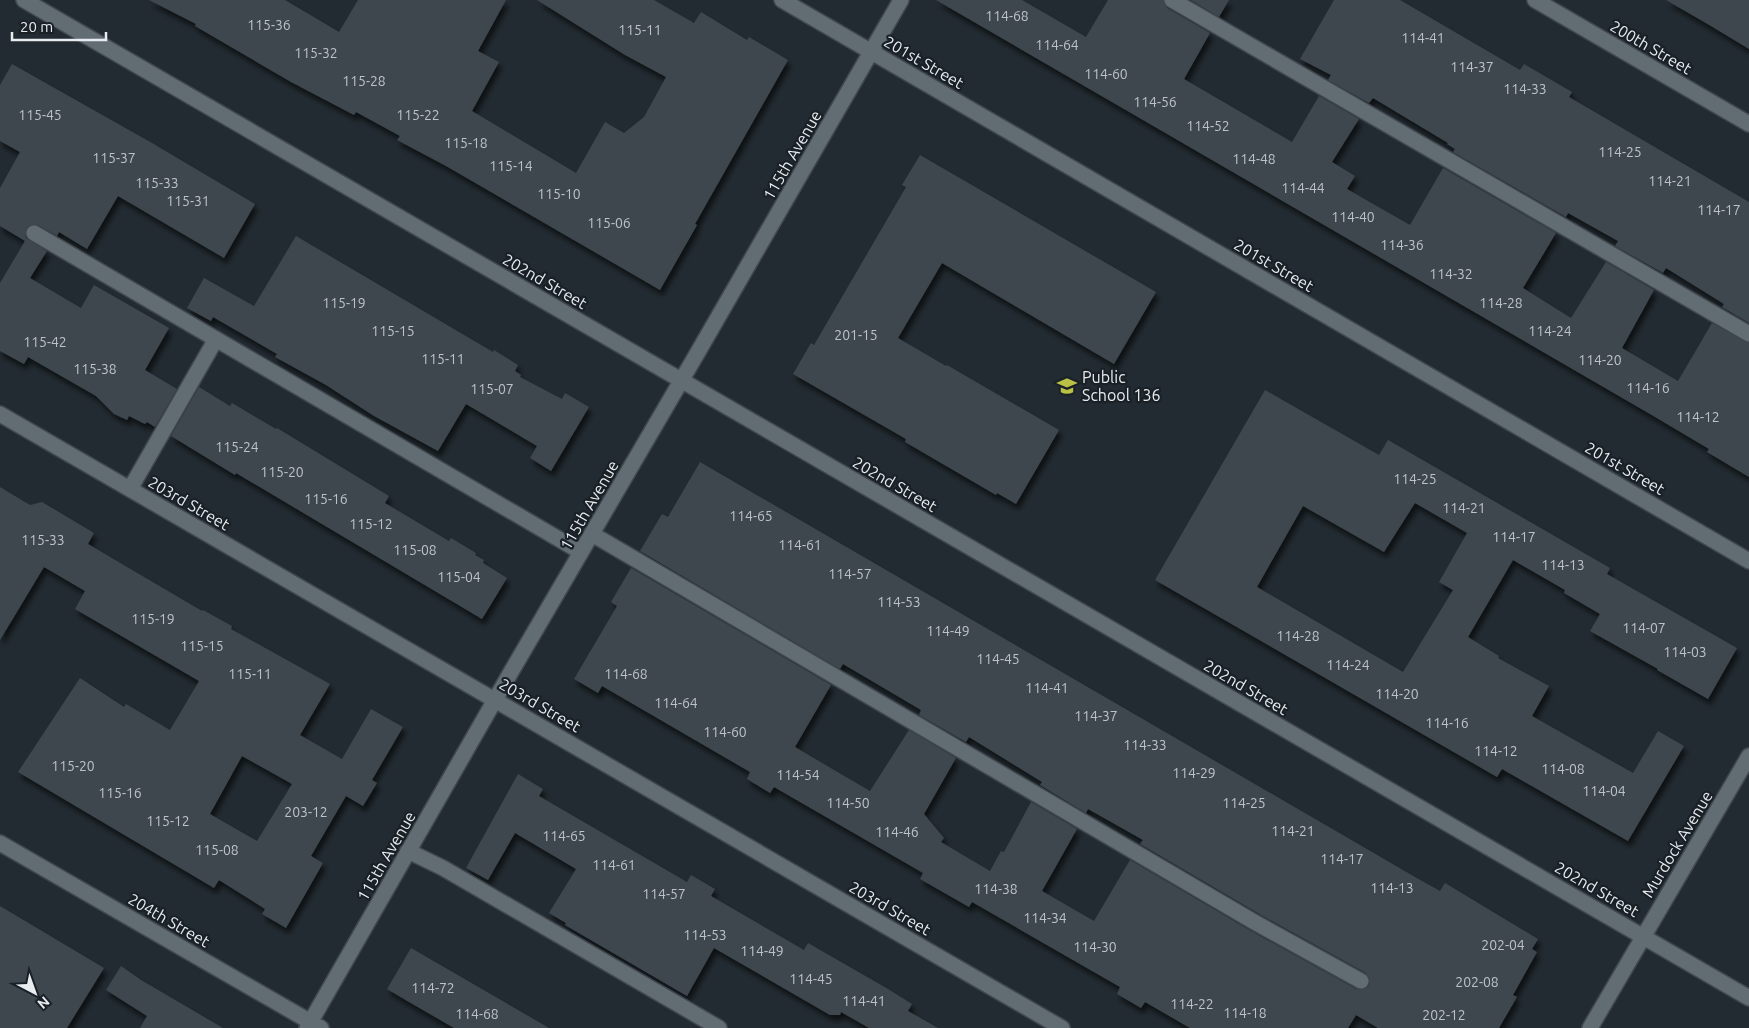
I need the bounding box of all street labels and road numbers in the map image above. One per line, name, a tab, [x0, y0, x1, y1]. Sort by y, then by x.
street label: 200th Street	[1607, 16, 1695, 78]
street label: 201st Street	[881, 32, 967, 92]
street label: 115th Avenue	[759, 107, 825, 203]
street label: 201st Street	[1231, 235, 1317, 295]
street label: 202nd Street	[500, 250, 591, 313]
street label: 201st Street	[1582, 438, 1668, 498]
street label: 202nd Street	[850, 453, 941, 516]
street label: 115th Avenue	[556, 457, 622, 553]
street label: 203rd Street	[145, 472, 233, 534]
street label: 202nd Street	[1201, 656, 1292, 719]
street label: 203rd Street	[496, 674, 584, 736]
street label: Murdock Avenue	[1638, 788, 1716, 900]
street label: 115th Avenue	[353, 808, 419, 904]
street label: 202nd Street	[1552, 858, 1643, 921]
street label: 203rd Street	[846, 877, 934, 939]
street label: 204th Street	[125, 889, 213, 951]

